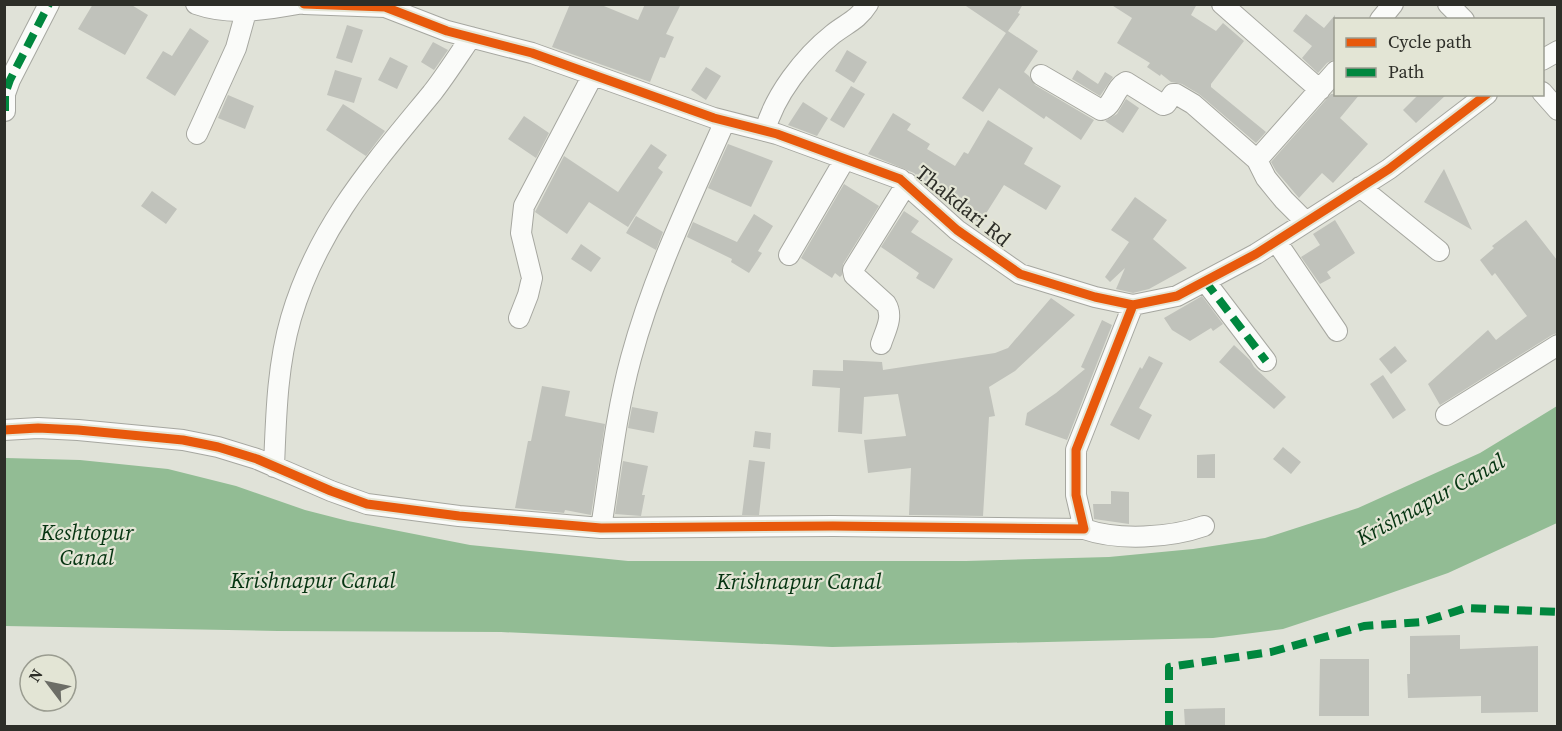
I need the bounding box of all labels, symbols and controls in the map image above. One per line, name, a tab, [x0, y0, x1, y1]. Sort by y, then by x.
legend	[1334, 18, 1544, 96]
text: Cycle path	[1388, 29, 1472, 54]
text: Path	[1388, 59, 1425, 84]
street label: Thakdari Rd	[910, 158, 1017, 253]
water label: Krishnapur Canal	[1349, 445, 1510, 553]
water label: Keshtopur Canal	[39, 517, 135, 572]
water label: Krishnapur Canal	[229, 565, 397, 595]
water label: Krishnapur Canal	[715, 566, 883, 596]
north arrow	[18, 653, 78, 713]
text: N	[23, 664, 48, 686]

